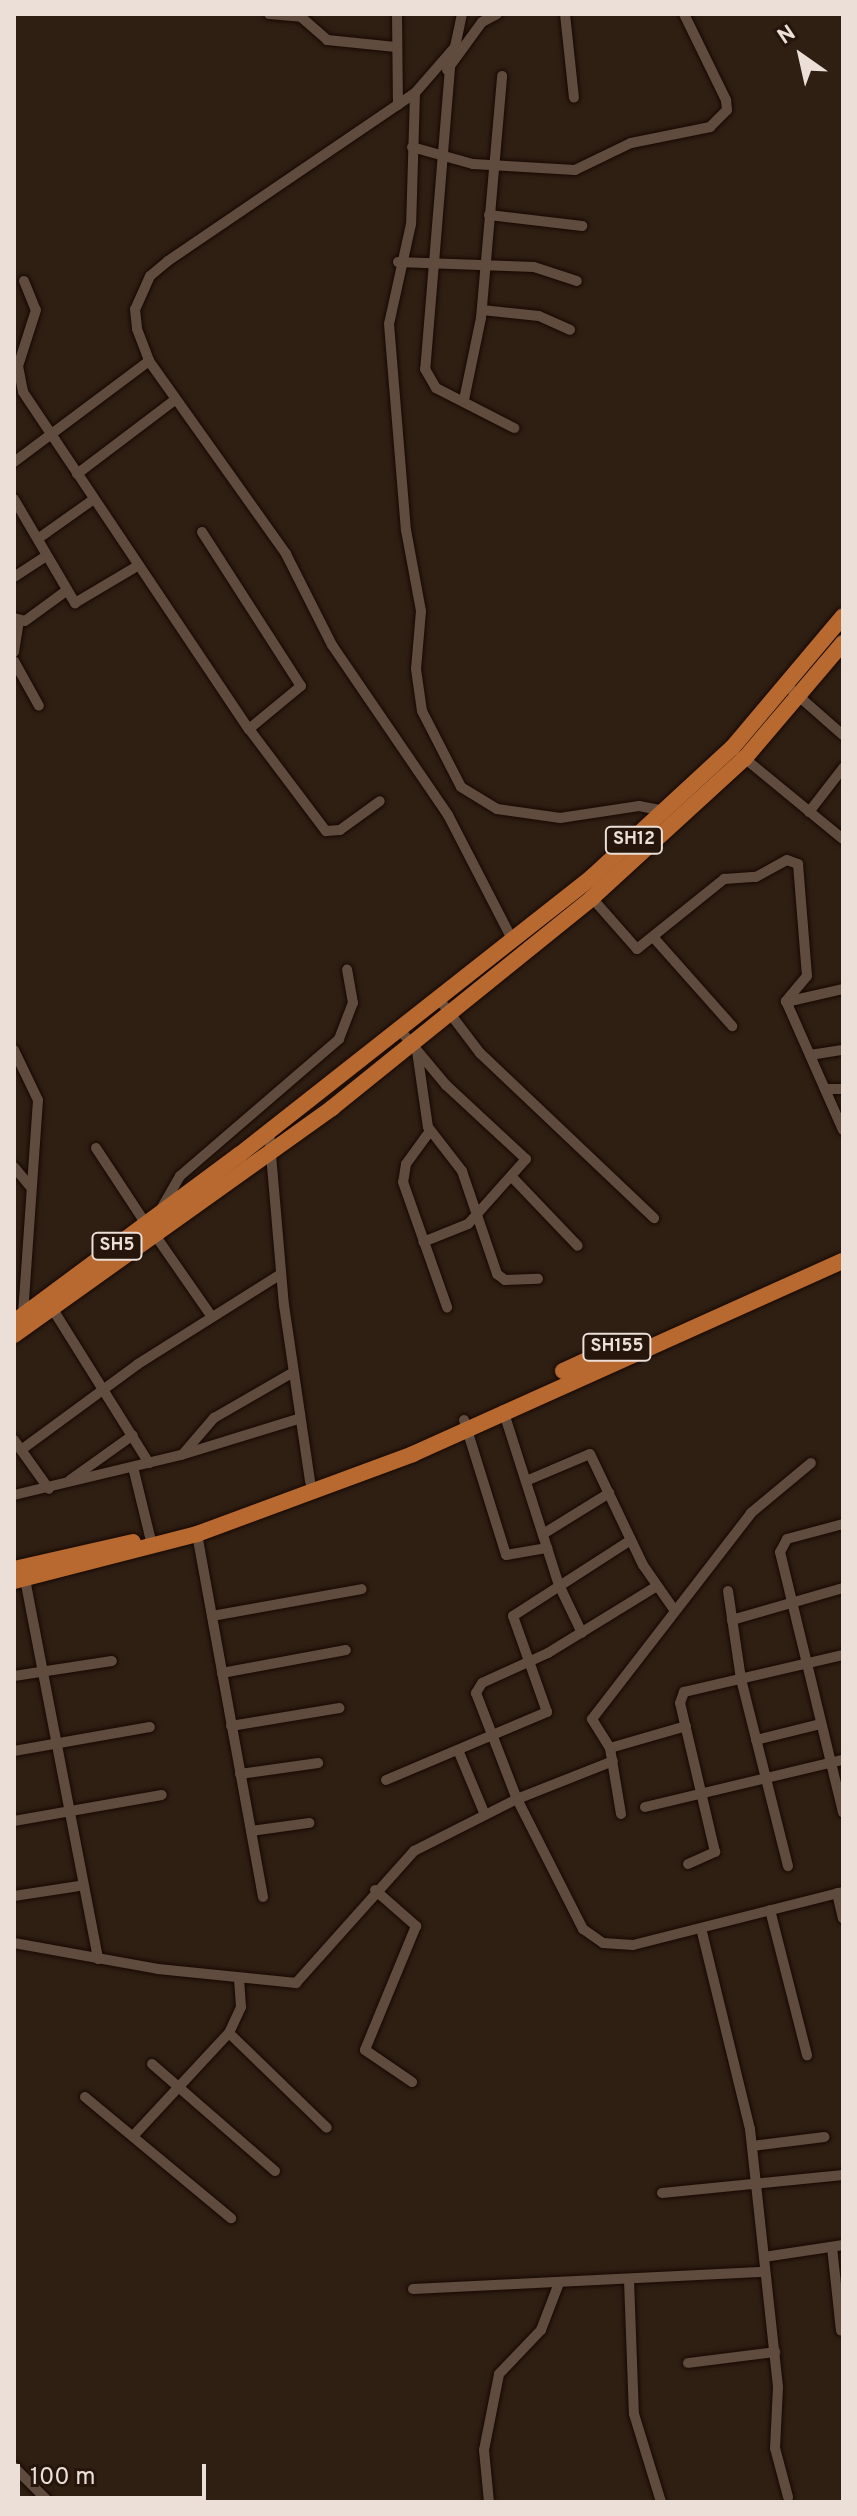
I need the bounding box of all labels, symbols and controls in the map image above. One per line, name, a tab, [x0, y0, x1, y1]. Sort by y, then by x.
north arrow	[761, 16, 841, 96]
text: N	[773, 20, 801, 51]
road number: SH12	[604, 826, 664, 854]
road number: SH5	[91, 1232, 143, 1260]
road number: SH155	[581, 1333, 653, 1361]
scale bar	[20, 2448, 210, 2498]
text: 100 m	[30, 2463, 96, 2493]

